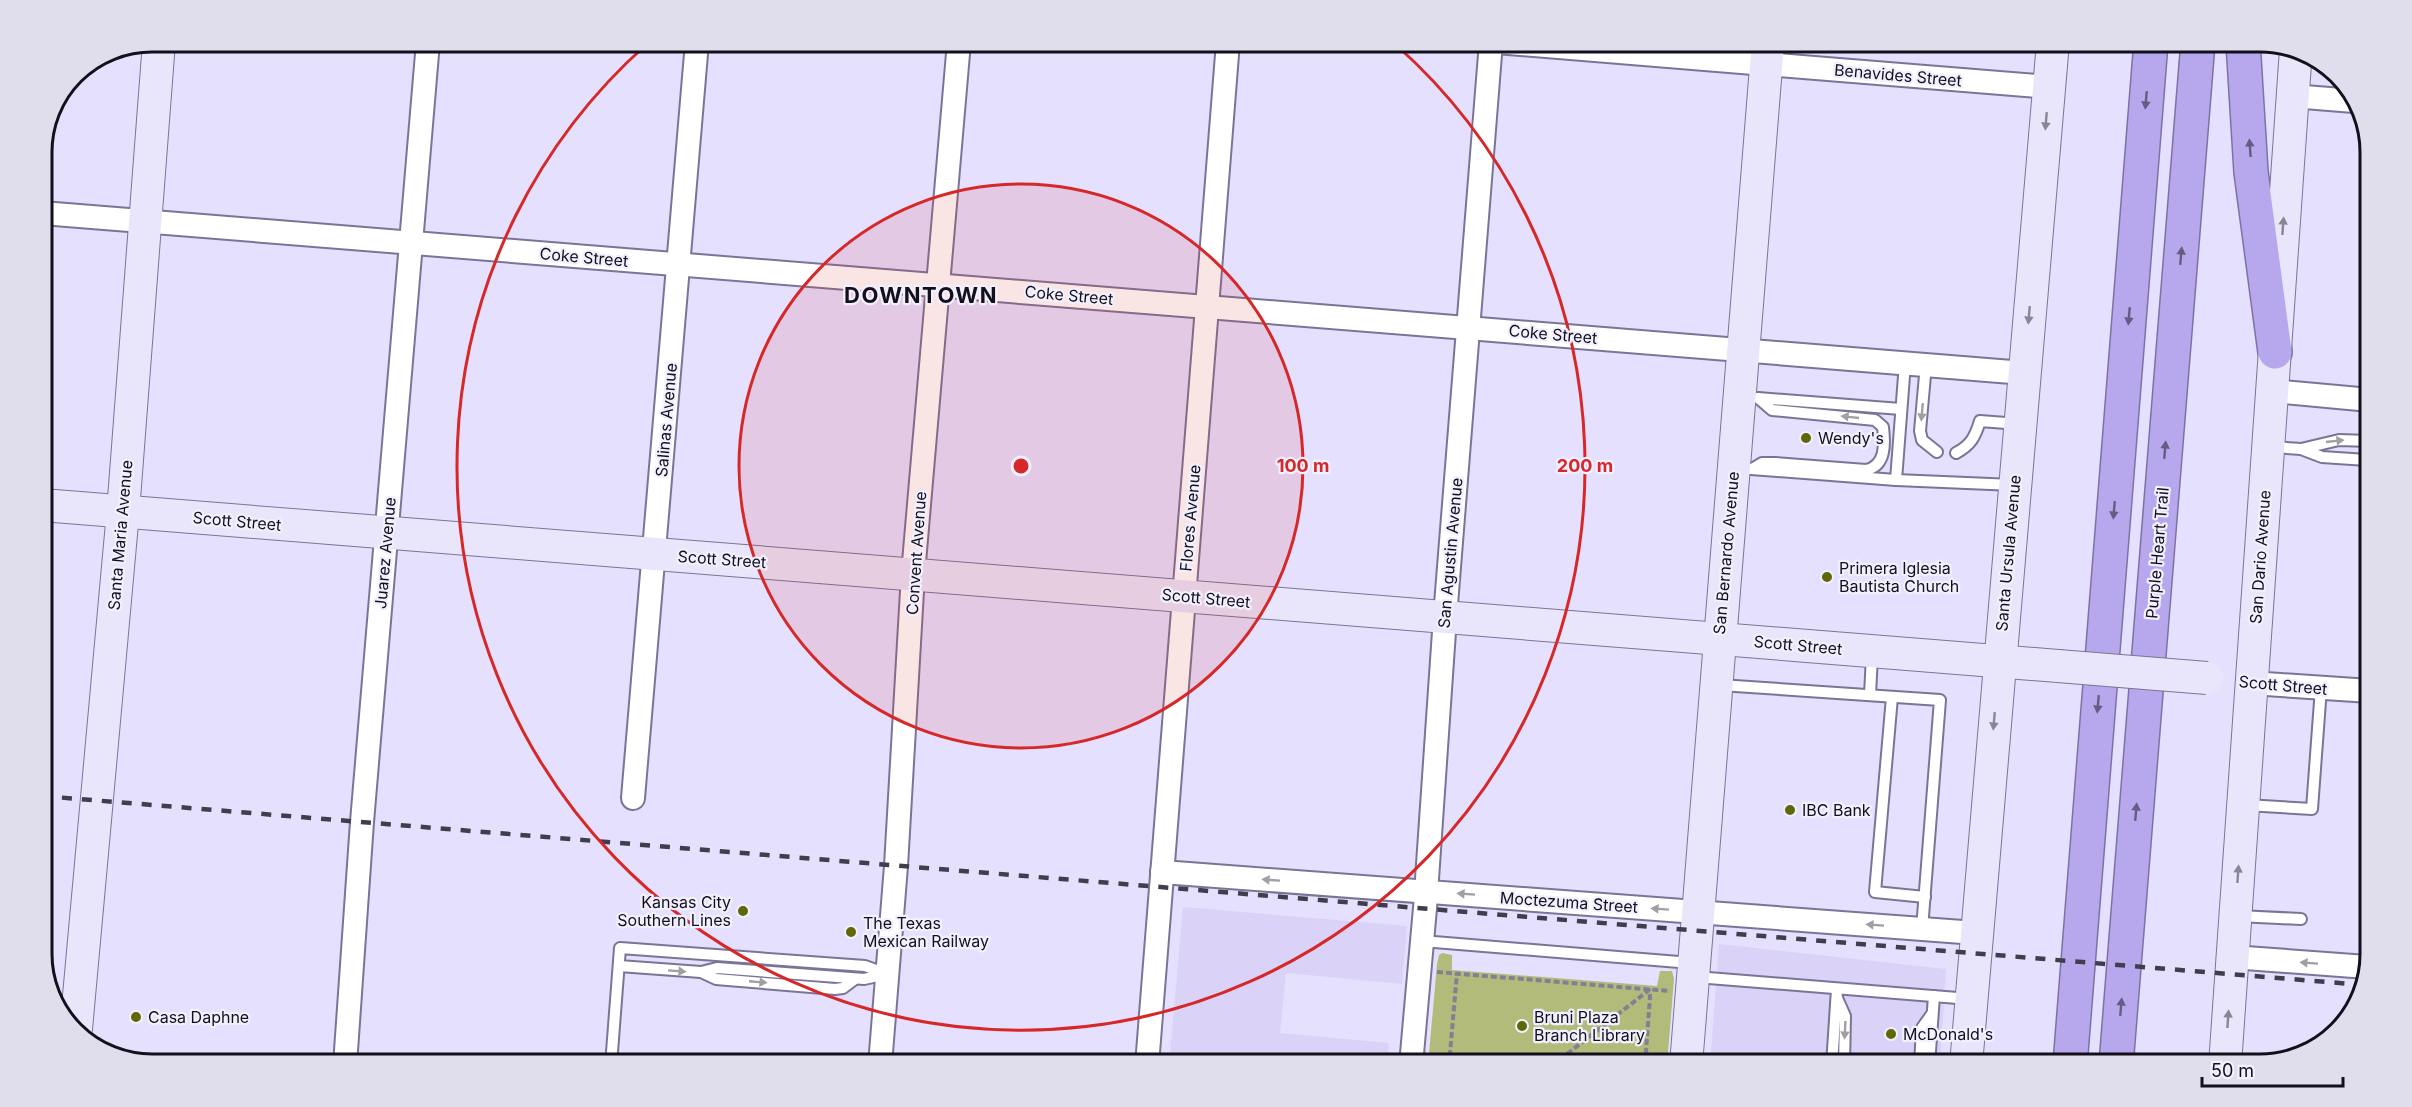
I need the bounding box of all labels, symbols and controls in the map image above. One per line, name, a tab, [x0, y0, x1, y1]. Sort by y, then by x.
street label: Benavides Street	[1833, 59, 1963, 91]
one-way arrow	[2142, 91, 2151, 110]
one-way arrow	[2041, 112, 2051, 131]
one-way arrow	[2245, 138, 2254, 157]
one-way arrow	[2279, 217, 2288, 236]
street label: Coke Street	[539, 243, 629, 271]
one-way arrow	[2176, 247, 2186, 266]
street label: Coke Street	[1024, 281, 1114, 309]
district label: DOWNTOWN	[844, 282, 998, 308]
one-way arrow	[2024, 306, 2034, 325]
one-way arrow	[2124, 306, 2134, 325]
street label: Coke Street	[1508, 320, 1598, 348]
street label: Salinas Avenue	[651, 362, 681, 478]
one-way arrow	[1917, 402, 1927, 421]
one-way arrow	[1840, 412, 1859, 422]
place label: Wendy's	[1818, 428, 1884, 448]
marker: Wendy's	[1799, 431, 1813, 445]
one-way arrow	[2325, 436, 2344, 446]
one-way arrow	[2160, 441, 2170, 460]
text: 100 m	[1277, 455, 1329, 476]
text: 200 m	[1557, 455, 1613, 476]
centre of rings	[1011, 456, 1031, 476]
street label: Santa Maria Avenue	[103, 459, 137, 611]
street label: Flores Avenue	[1175, 464, 1205, 572]
street label: San Bernardo Avenue	[1709, 471, 1743, 635]
street label: Santa Ursula Avenue	[1991, 474, 2025, 632]
street label: San Agustin Avenue	[1433, 477, 1467, 629]
street label: Purple Heart Trail	[2141, 486, 2173, 620]
street label: San Dario Avenue	[2245, 489, 2275, 625]
street label: Convent Avenue	[902, 491, 930, 615]
street label: Juarez Avenue	[370, 496, 400, 610]
one-way arrow	[2109, 501, 2119, 520]
street label: Scott Street	[192, 507, 282, 535]
street label: Scott Street	[677, 546, 767, 572]
place label: Primera Iglesia Bautista Church	[1839, 558, 1959, 596]
marker: Primera Iglesia Bautista Church	[1820, 570, 1834, 584]
street label: Scott Street	[1161, 584, 1251, 612]
street label: Scott Street	[1753, 631, 1843, 659]
street label: Scott Street	[2238, 671, 2328, 699]
one-way arrow	[2094, 695, 2103, 714]
one-way arrow	[1989, 711, 1998, 730]
place label: IBC Bank	[1802, 800, 1871, 820]
marker: IBC Bank	[1783, 803, 1797, 817]
one-way arrow	[2132, 803, 2141, 822]
one-way arrow	[2233, 864, 2242, 883]
one-way arrow	[1262, 875, 1281, 885]
street label: Moctezuma Street	[1499, 887, 1639, 917]
one-way arrow	[1456, 890, 1475, 899]
place label: Kansas City Southern Lines	[617, 892, 731, 930]
marker: Kansas City Southern Lines	[736, 904, 750, 918]
one-way arrow	[1651, 904, 1670, 914]
place label: The Texas Mexican Railway	[863, 913, 989, 951]
one-way arrow	[1866, 921, 1885, 930]
marker: The Texas Mexican Railway	[844, 925, 858, 939]
one-way arrow	[2299, 958, 2318, 968]
one-way arrow	[668, 966, 687, 975]
one-way arrow	[748, 977, 767, 987]
one-way arrow	[2116, 997, 2126, 1016]
place label: Casa Daphne	[148, 1007, 249, 1027]
place label: Bruni Plaza Branch Library	[1534, 1007, 1645, 1045]
marker: Casa Daphne	[129, 1010, 143, 1024]
one-way arrow	[2223, 1010, 2232, 1029]
marker: Bruni Plaza Branch Library	[1515, 1019, 1529, 1033]
one-way arrow	[1840, 1021, 1849, 1040]
place label: McDonald's	[1903, 1024, 1993, 1044]
marker: McDonald's	[1884, 1027, 1898, 1041]
scale bar	[2202, 1050, 2343, 1088]
text: 50 m	[2211, 1060, 2254, 1081]

